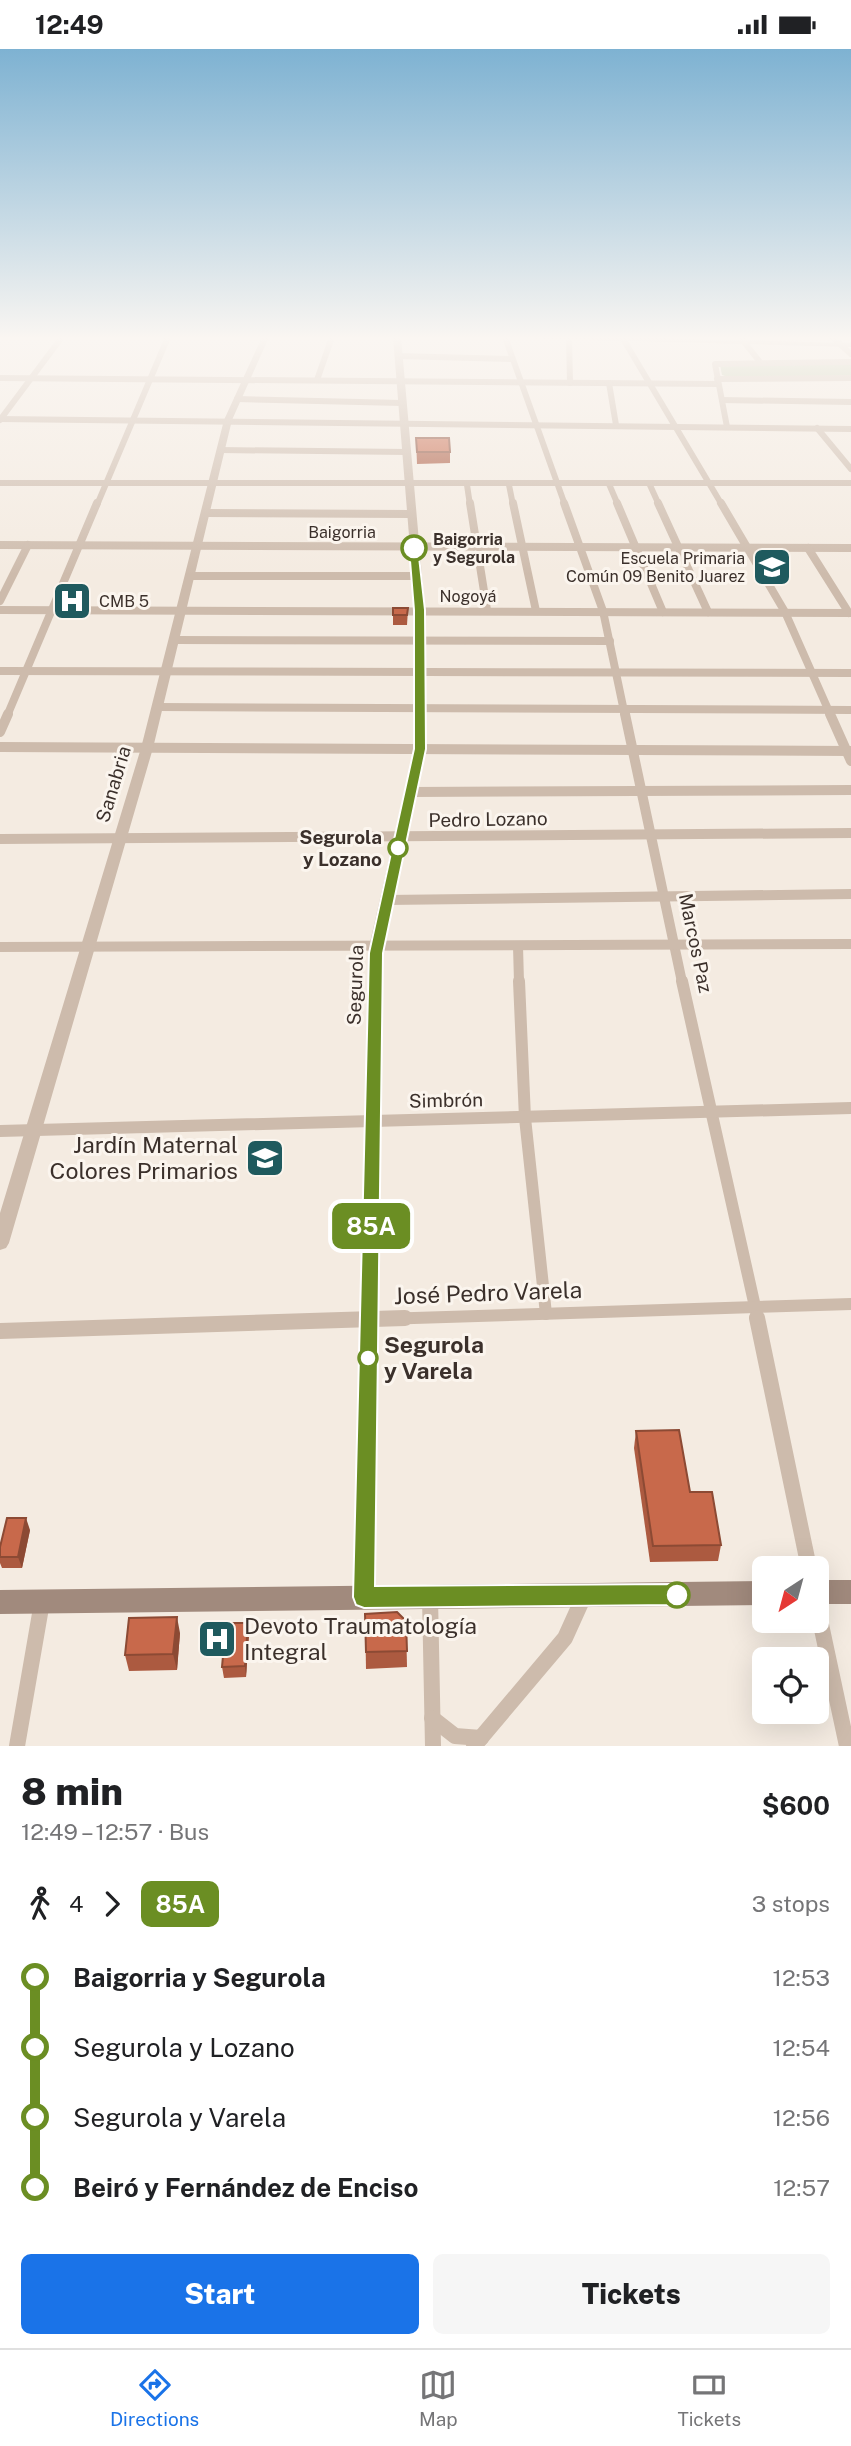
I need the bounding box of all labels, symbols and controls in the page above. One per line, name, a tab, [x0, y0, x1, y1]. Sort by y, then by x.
text: 12:49	[35, 9, 104, 40]
street label: Baigorria	[308, 523, 376, 542]
place label: Baigorria y Segurola	[433, 530, 515, 567]
marker: Baigorria y Segurola	[401, 535, 427, 561]
school or university icon: Escuela Primaria Común 09 Benito Juarez	[751, 546, 793, 588]
place label: Escuela Primaria Común 09 Benito Juarez	[566, 549, 745, 586]
hospital icon: CMB 5	[51, 580, 93, 622]
street label: Nogoyá	[440, 587, 496, 606]
place label: CMB 5	[99, 592, 149, 611]
street label: Sanabria	[91, 743, 135, 825]
street label: Pedro Lozano	[428, 807, 548, 831]
place label: Segurola y Lozano	[299, 826, 382, 870]
marker: Segurola y Lozano	[388, 838, 408, 858]
street label: Marcos Paz	[675, 891, 717, 995]
street label: Segurola	[343, 944, 367, 1026]
street label: Simbrón	[409, 1088, 483, 1112]
place label: Jardín Maternal Colores Primarios	[50, 1131, 238, 1184]
school or university icon: Jardín Maternal Colores Primarios	[244, 1137, 286, 1179]
line badge: 85A	[331, 1203, 411, 1249]
text: 85A	[346, 1212, 396, 1240]
street label: José Pedro Varela	[393, 1276, 583, 1309]
place label: Segurola y Varela	[384, 1331, 484, 1384]
marker: Segurola y Varela	[358, 1348, 378, 1368]
north arrow	[752, 1556, 830, 1633]
map controls	[752, 1556, 829, 1724]
unlabelled marker	[664, 1582, 690, 1608]
place label: Devoto Traumatología Integral	[244, 1612, 477, 1665]
hospital icon: Devoto Traumatología Integral	[196, 1618, 238, 1660]
button: locate	[752, 1647, 829, 1724]
text: 8 min	[21, 1769, 123, 1814]
text: $600	[762, 1790, 830, 1821]
text: 12:49 – 12:57 · Bus	[21, 1818, 209, 1845]
icon: walk	[21, 1885, 59, 1923]
icon: forward	[93, 1885, 131, 1923]
text: 4	[69, 1890, 83, 1917]
text: 85A	[155, 1890, 205, 1918]
text: 3 stops	[752, 1890, 830, 1917]
text: Baigorria y Segurola	[73, 1962, 326, 1993]
text: 12:53	[773, 1964, 830, 1991]
text: Segurola y Lozano	[73, 2032, 295, 2063]
text: 12:54	[773, 2034, 830, 2061]
text: Segurola y Varela	[73, 2102, 286, 2133]
text: 12:56	[773, 2104, 830, 2131]
text: Beiró y Fernández de Enciso	[73, 2172, 418, 2203]
text: 12:57	[773, 2174, 830, 2201]
button: Start	[21, 2254, 419, 2334]
button: Tickets	[433, 2254, 830, 2334]
tab: Directions	[110, 2366, 199, 2430]
tab: Map	[419, 2366, 458, 2430]
tab: Tickets	[677, 2366, 741, 2430]

